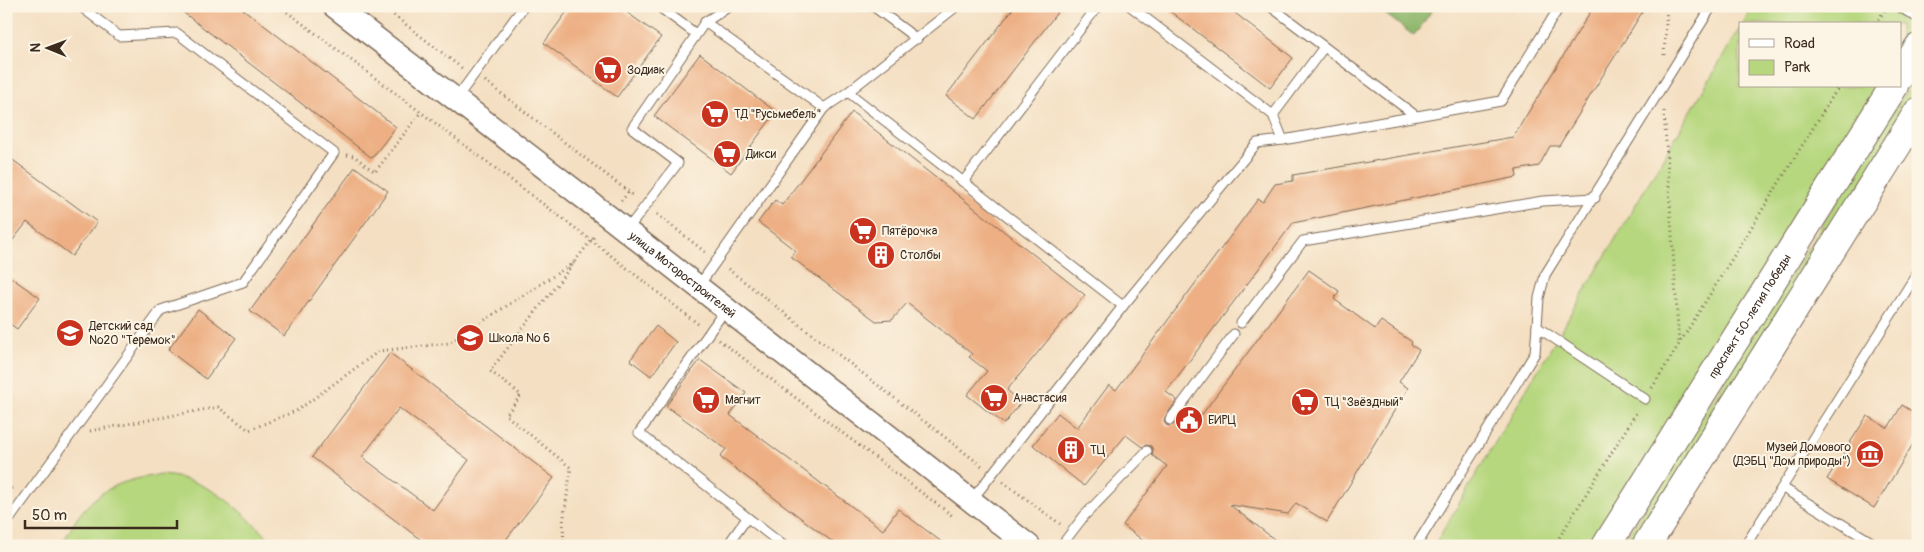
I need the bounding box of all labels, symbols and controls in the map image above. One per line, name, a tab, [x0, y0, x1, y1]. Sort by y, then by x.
north arrow	[22, 22, 72, 72]
legend	[1739, 22, 1902, 88]
text: Road	[1784, 34, 1815, 53]
text: N	[27, 43, 44, 53]
supermarket icon: Зодиак	[593, 55, 623, 85]
text: Park	[1784, 58, 1811, 77]
place label: Зодиак	[627, 63, 665, 78]
supermarket icon: ТД "Русьмебель"	[700, 99, 730, 129]
place label: ТД "Русьмебель"	[734, 107, 821, 122]
supermarket icon: Дикси	[712, 139, 742, 169]
place label: Дикси	[745, 147, 777, 162]
supermarket icon: Пятёрочка	[848, 216, 878, 246]
place label: Пятёрочка	[882, 224, 938, 239]
street label: улица Моторостроителей	[625, 228, 739, 322]
building icon: Столбы	[866, 240, 896, 270]
place label: Столбы	[900, 248, 941, 263]
street label: проспект 50-летия Победы	[1706, 251, 1795, 382]
school or university icon: Детский сад №20 "Теремок"	[55, 318, 85, 348]
place label: Детский сад №20 "Теремок"	[88, 319, 176, 348]
school or university icon: Школа № 6	[455, 323, 485, 353]
place label: Школа № 6	[489, 331, 550, 346]
supermarket icon: Анастасия	[979, 383, 1009, 413]
supermarket icon: Магнит	[691, 385, 721, 415]
supermarket icon: ТЦ "Звёздный"	[1290, 387, 1320, 417]
place label: Анастасия	[1013, 391, 1067, 406]
place label: Магнит	[725, 393, 761, 408]
place label: ТЦ "Звёздный"	[1324, 395, 1404, 410]
public building icon: ЕИРЦ	[1174, 405, 1204, 435]
place label: ЕИРЦ	[1208, 413, 1236, 428]
building icon: ТЦ	[1056, 435, 1086, 465]
museum icon: Музей Домового (ДЭБЦ "Дом природы")	[1855, 439, 1885, 469]
place label: Музей Домового (ДЭБЦ "Дом природы")	[1732, 440, 1852, 469]
place label: ТЦ	[1090, 443, 1106, 458]
scale bar	[25, 497, 178, 529]
text: 50 m	[32, 506, 67, 525]

